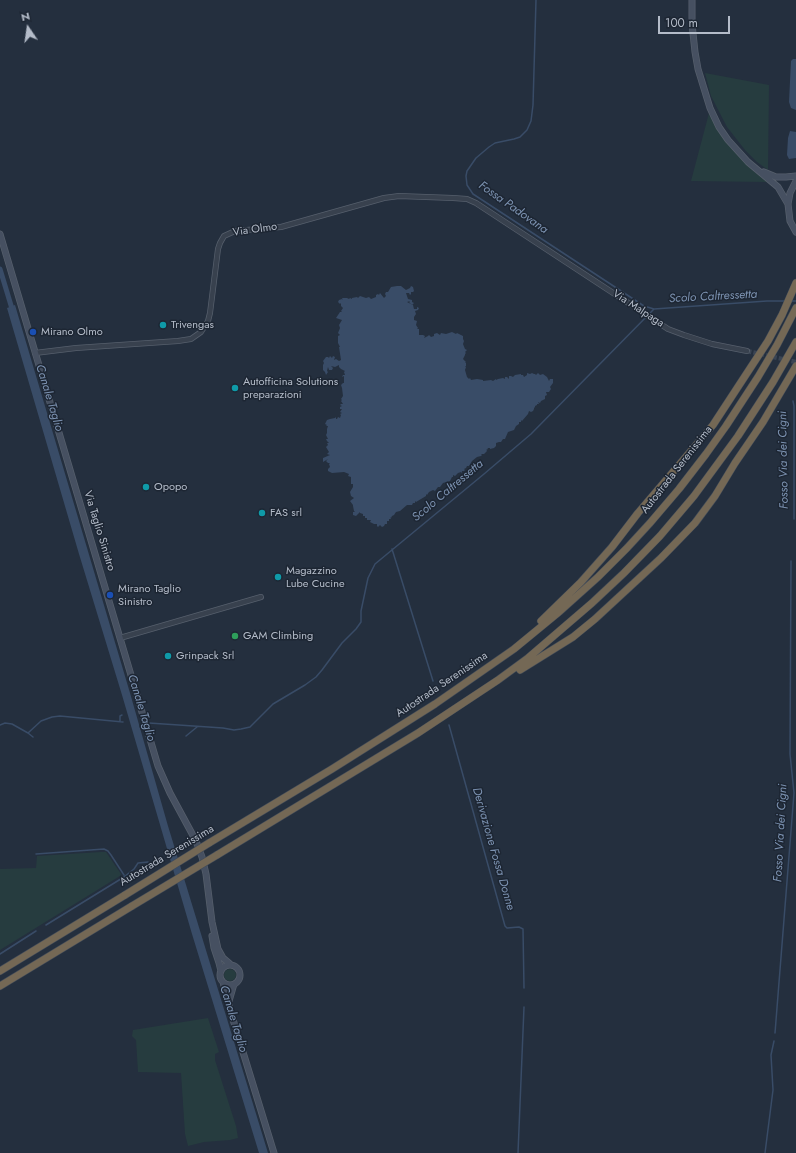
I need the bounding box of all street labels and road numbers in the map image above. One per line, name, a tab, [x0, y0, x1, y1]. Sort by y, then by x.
street label: Via Olmo	[232, 220, 278, 240]
street label: Via Malpaga	[610, 288, 666, 330]
street label: Autostrada Serenissima	[639, 424, 715, 516]
street label: Via Taglio Sinistro	[81, 489, 117, 573]
street label: Autostrada Serenissima	[394, 649, 490, 721]
street label: Autostrada Serenissima	[117, 823, 217, 889]

